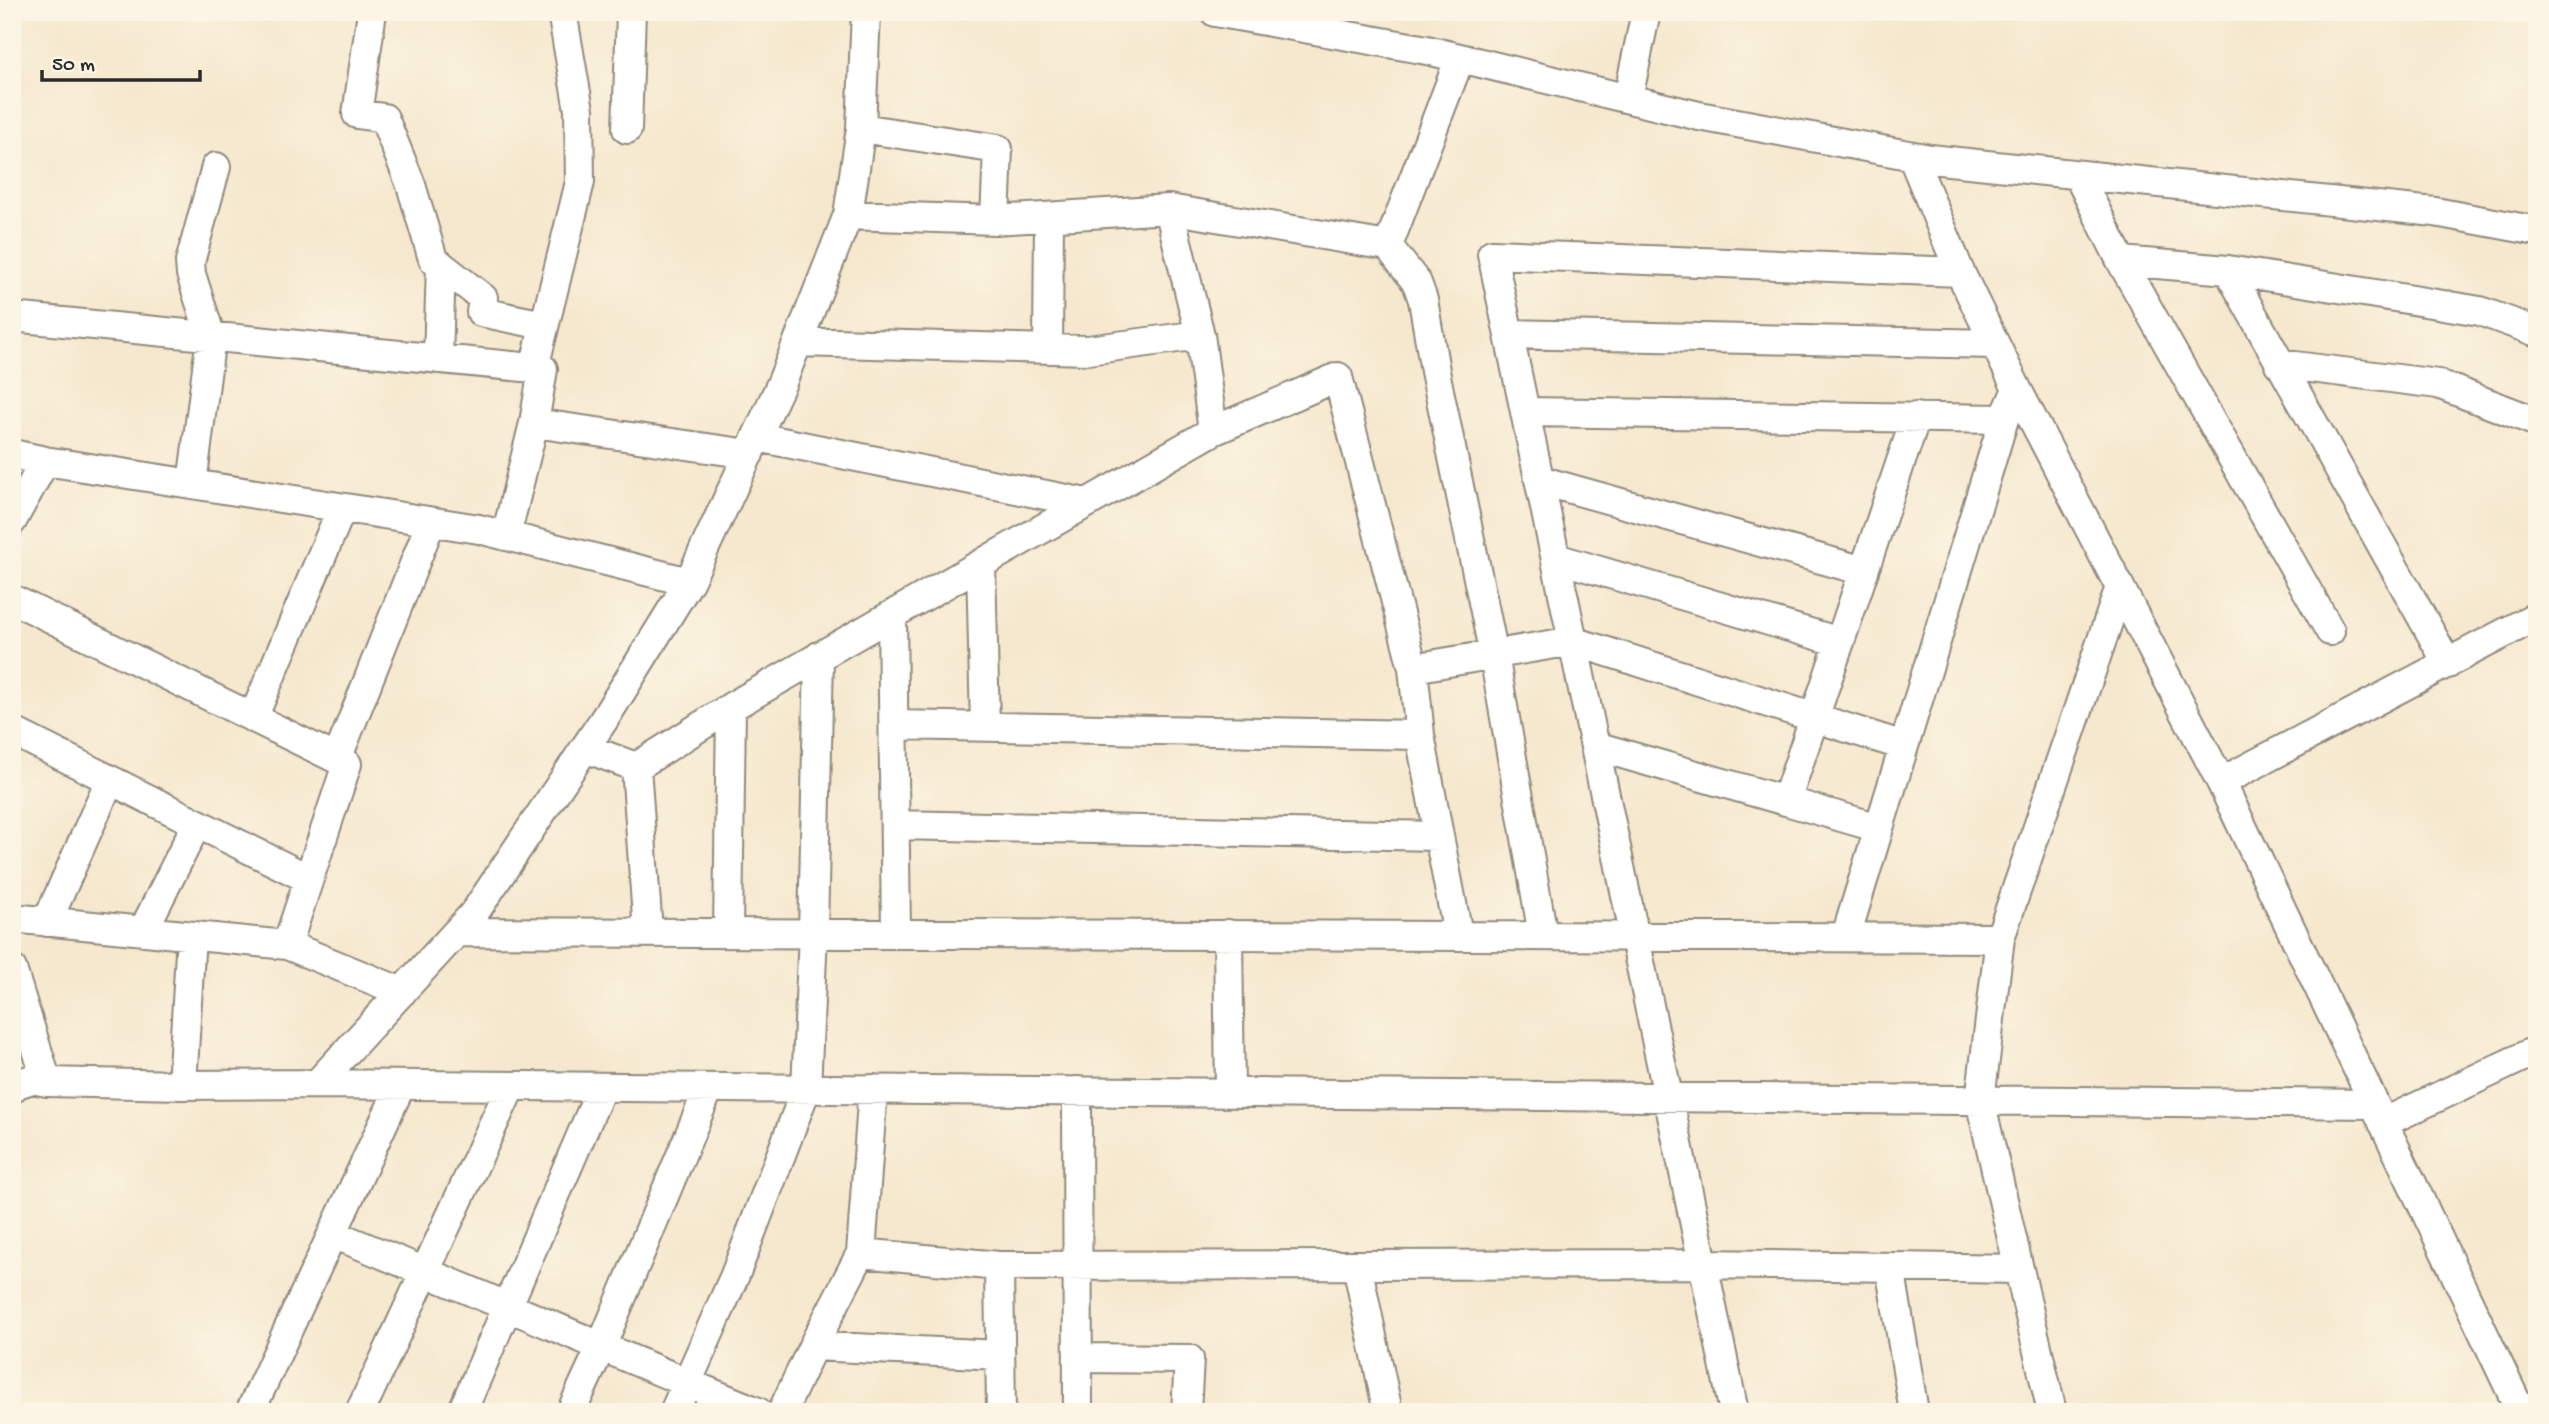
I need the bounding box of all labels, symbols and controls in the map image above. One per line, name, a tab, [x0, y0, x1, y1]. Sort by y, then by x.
scale bar	[42, 38, 200, 82]
text: 50 m	[52, 54, 95, 79]

